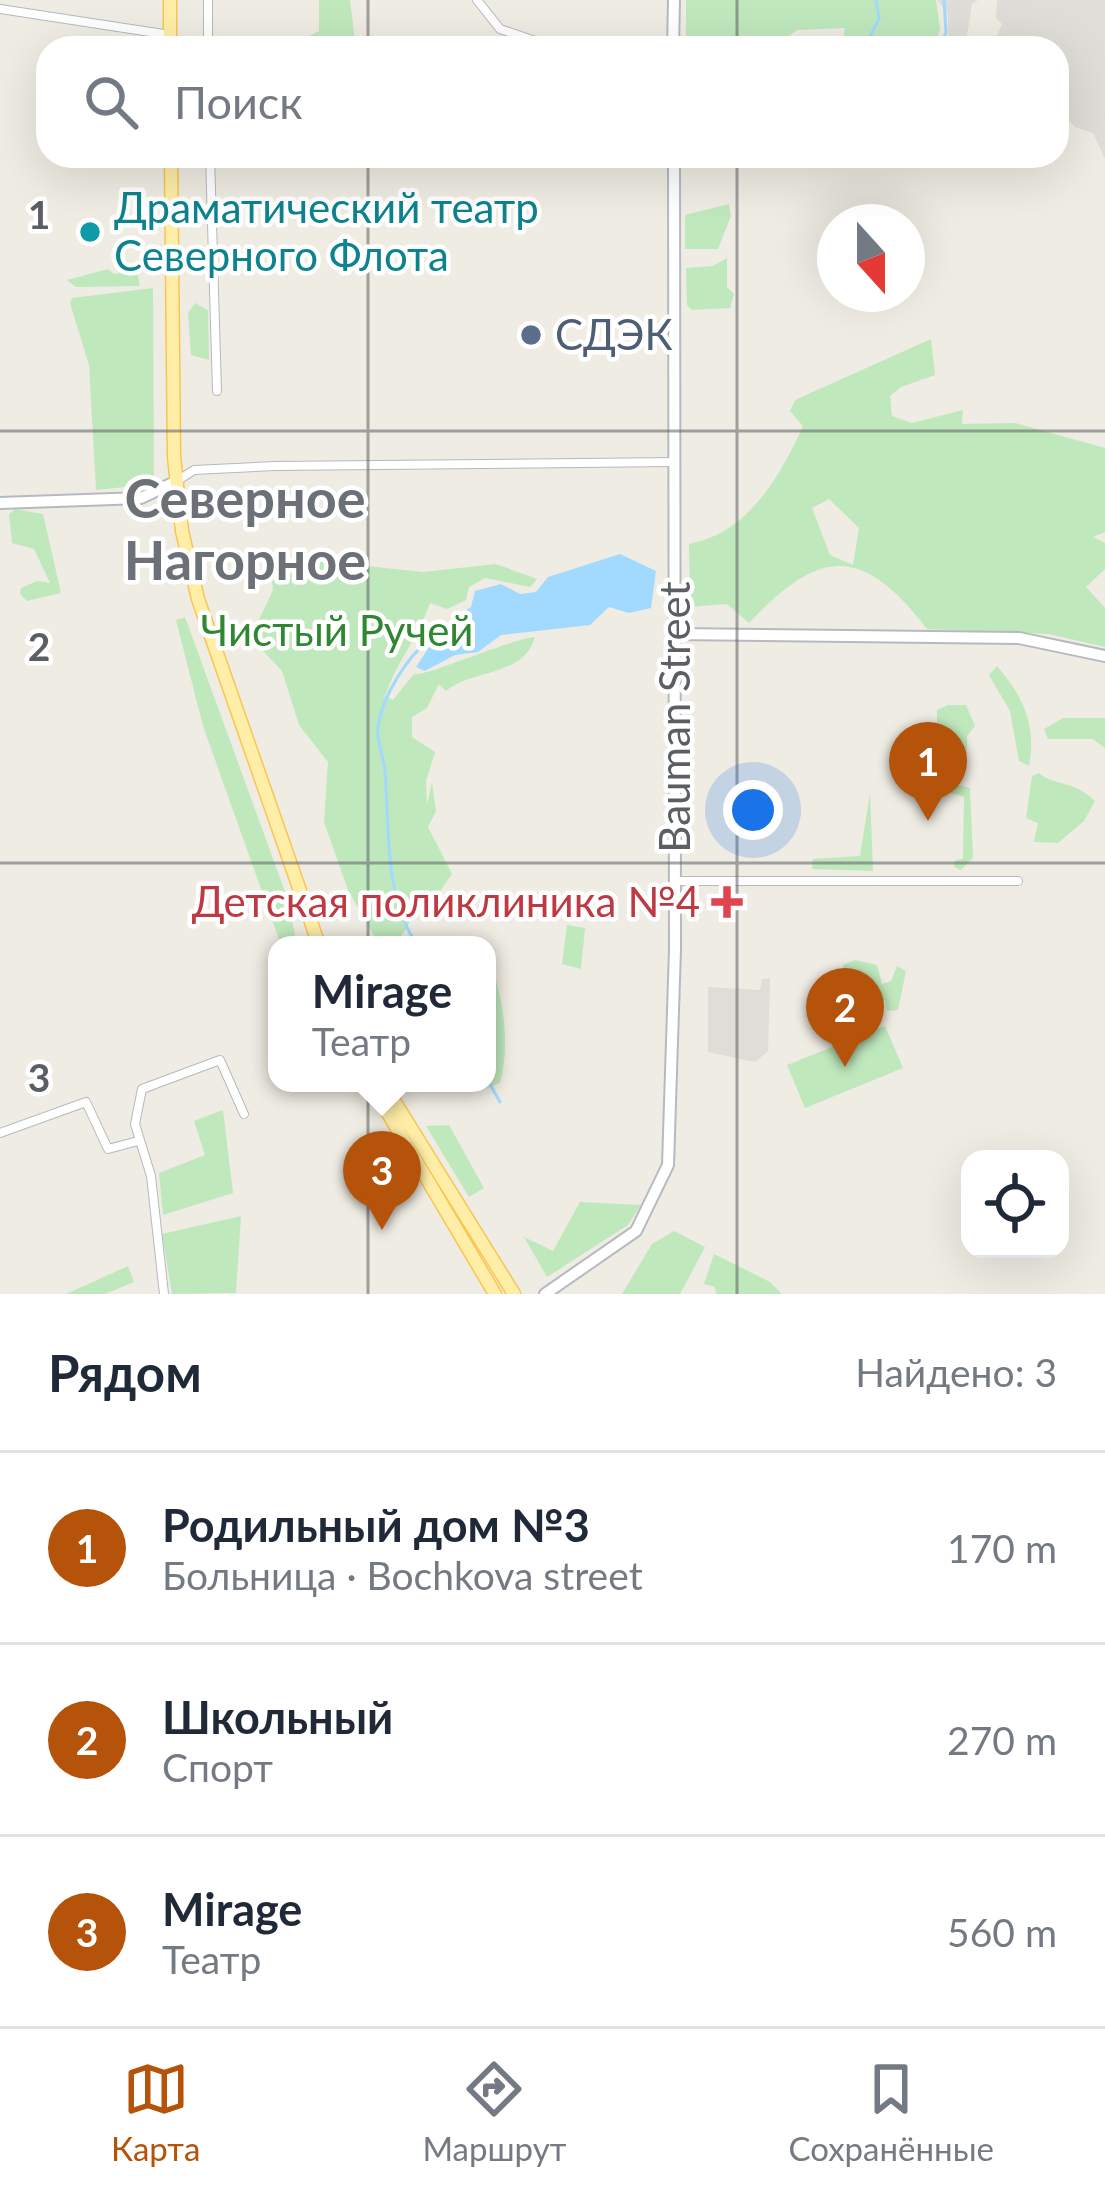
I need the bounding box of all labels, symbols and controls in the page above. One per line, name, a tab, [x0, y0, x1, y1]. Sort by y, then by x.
search box	[36, 36, 1069, 168]
icon: search	[78, 69, 144, 135]
text: Поиск	[174, 75, 303, 129]
place label: Драматический театр Северного Флота	[114, 182, 539, 280]
text: 1	[28, 191, 50, 237]
north arrow	[817, 204, 925, 312]
marker: Драматический театр Северного Флота	[77, 219, 103, 245]
place label: СДЭК	[555, 309, 673, 359]
marker: СДЭК	[518, 322, 544, 348]
district label: Северное Нагорное	[124, 465, 366, 592]
street label: Bauman Street	[649, 581, 699, 853]
park label: Чистый Ручей	[201, 605, 473, 655]
text: 2	[28, 623, 50, 669]
pin: 1	[889, 722, 967, 821]
your location	[723, 780, 783, 840]
place label: Детская поликлиника №4	[192, 876, 700, 926]
marker: Детская поликлиника №4	[711, 886, 743, 918]
popup	[268, 936, 496, 1092]
text: Mirage	[312, 964, 452, 1018]
pin: 2	[806, 968, 884, 1067]
text: Театр	[312, 1018, 411, 1064]
text: 3	[28, 1054, 50, 1100]
pin: 3	[343, 1131, 421, 1230]
map controls	[961, 1150, 1069, 1258]
button: locate	[961, 1150, 1069, 1258]
text: Рядом	[48, 1342, 202, 1403]
text: Найдено: 3	[855, 1349, 1057, 1395]
text: Родильный дом №3	[162, 1498, 590, 1552]
text: 1	[76, 1525, 98, 1571]
text: 170 m	[947, 1525, 1057, 1571]
text: Больница · Bochkova street	[162, 1552, 643, 1598]
text: Школьный	[162, 1690, 393, 1744]
text: 2	[76, 1717, 98, 1763]
text: 270 m	[947, 1717, 1057, 1763]
text: Спорт	[162, 1744, 273, 1790]
text: Mirage	[162, 1882, 302, 1936]
text: 3	[76, 1909, 98, 1955]
text: 560 m	[947, 1909, 1057, 1955]
text: Театр	[162, 1936, 261, 1982]
tab: Карта	[111, 2056, 200, 2168]
tab: Маршрут	[422, 2056, 566, 2168]
tab: Сохранённые	[788, 2056, 994, 2168]

